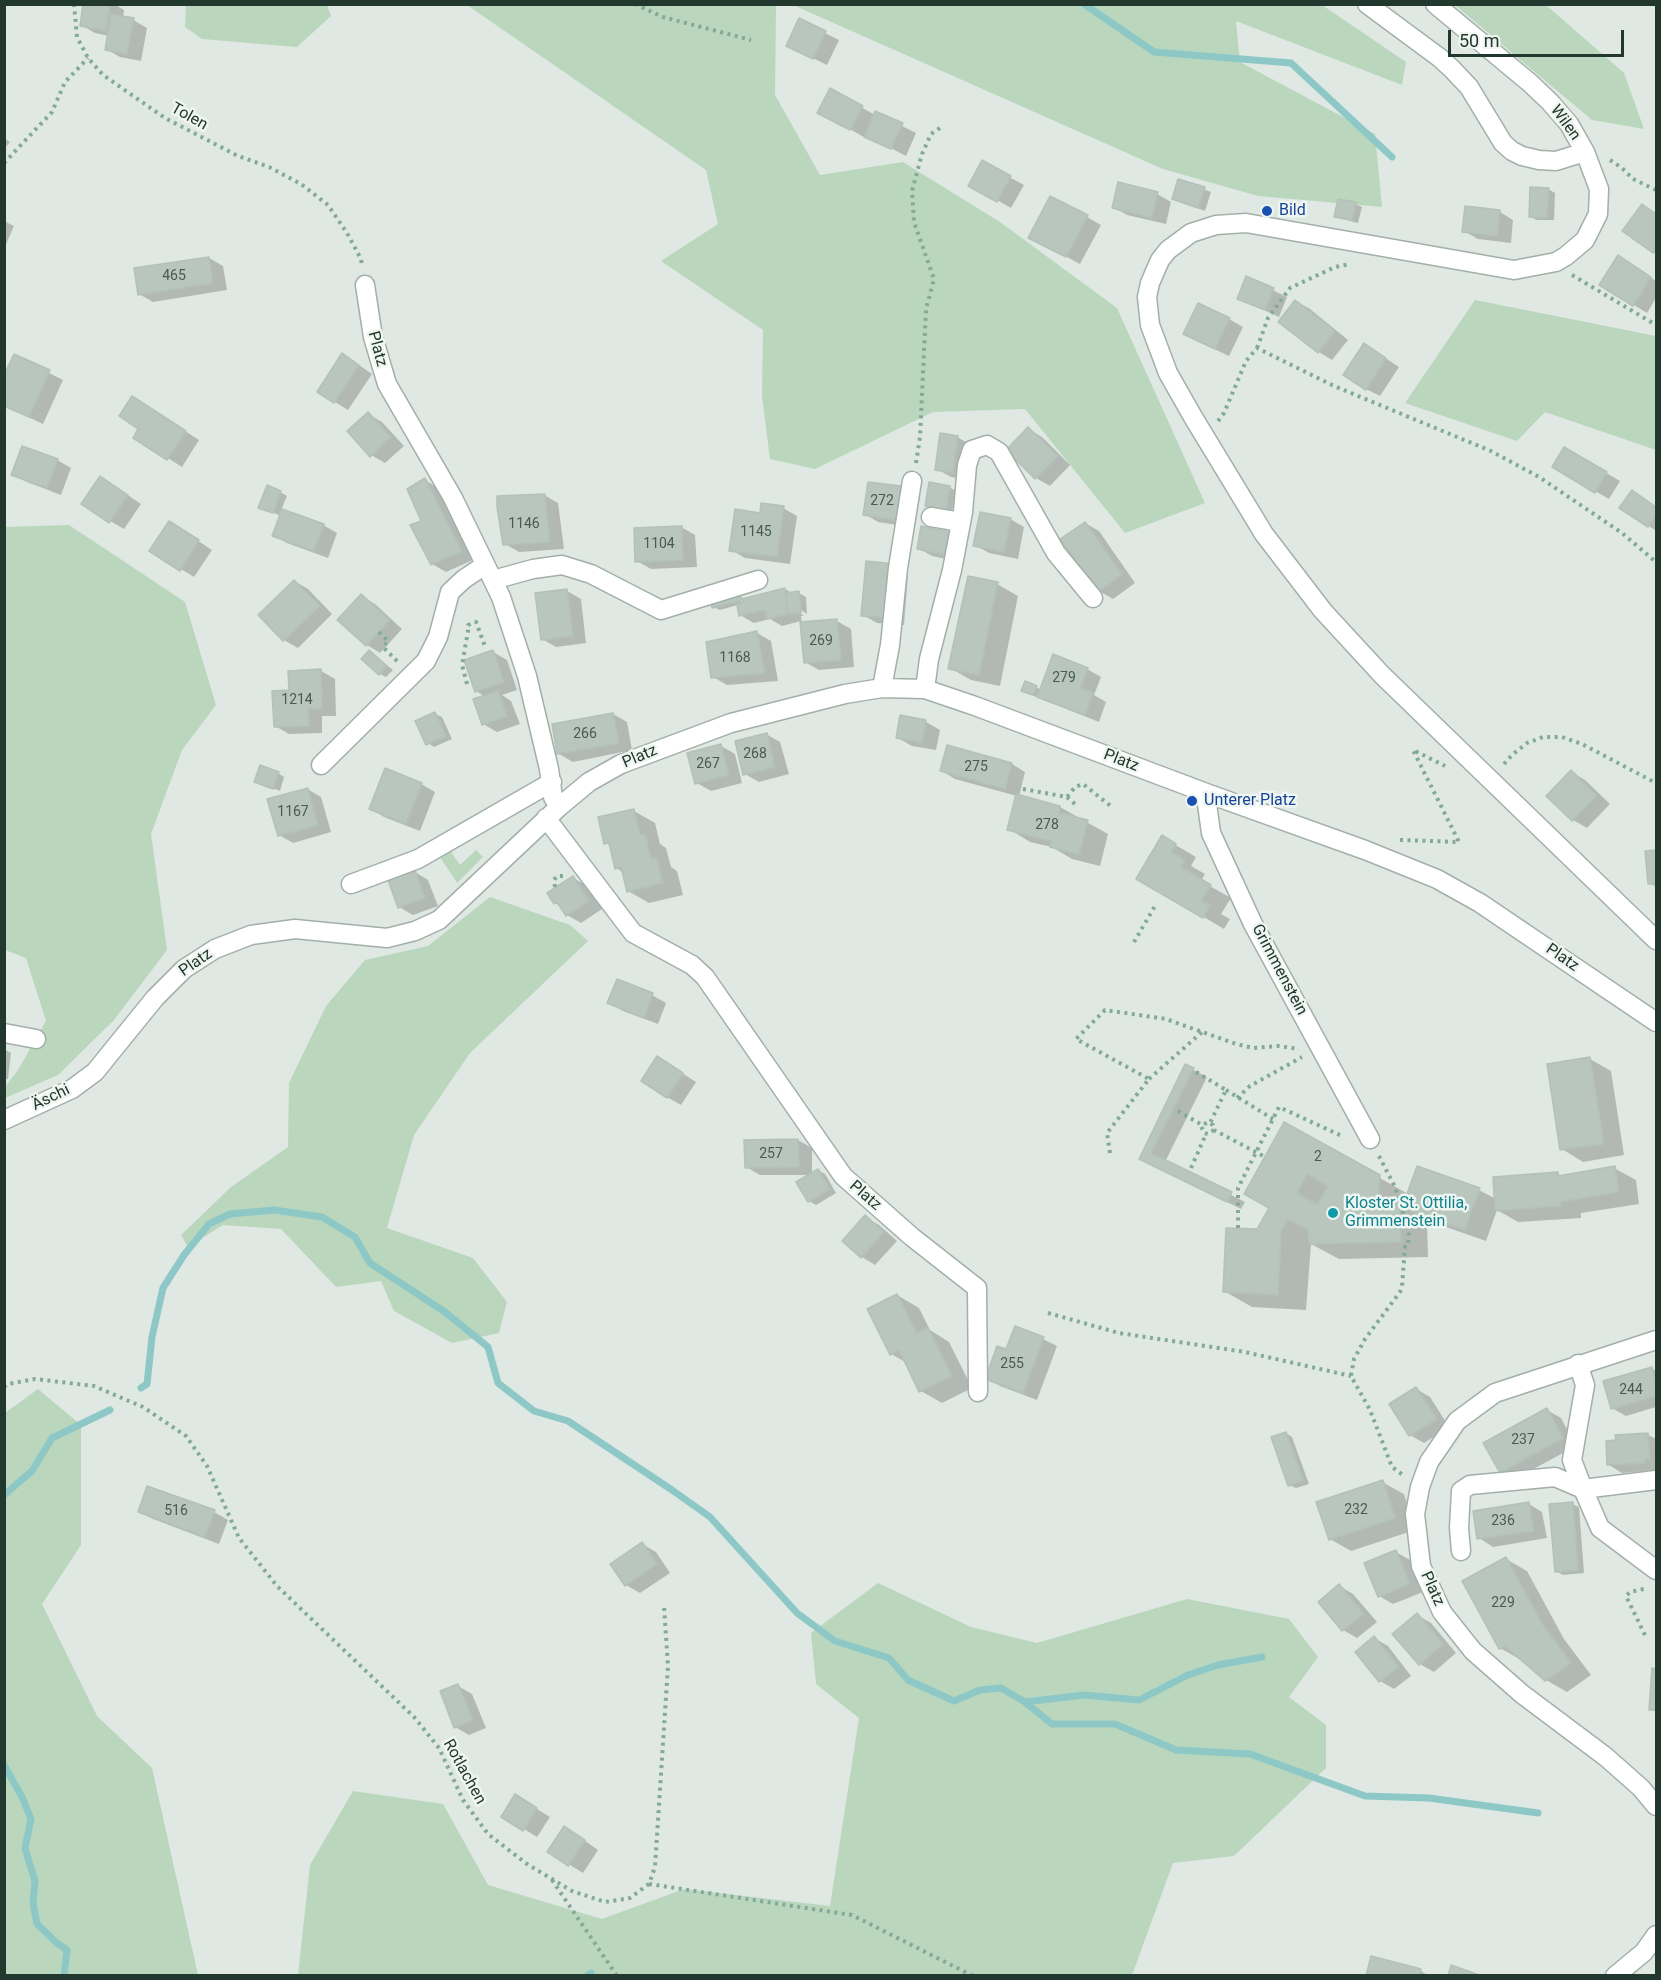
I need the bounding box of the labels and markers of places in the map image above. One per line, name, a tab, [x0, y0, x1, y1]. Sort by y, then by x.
place label: Bild	[1279, 201, 1306, 221]
marker: Bild	[1260, 204, 1274, 218]
place label: Unterer Platz	[1204, 791, 1296, 811]
marker: Unterer Platz	[1185, 794, 1199, 808]
place label: Kloster St. Ottilia, Grimmenstein	[1345, 1194, 1467, 1232]
marker: Kloster St. Ottilia, Grimmenstein	[1326, 1206, 1340, 1220]

